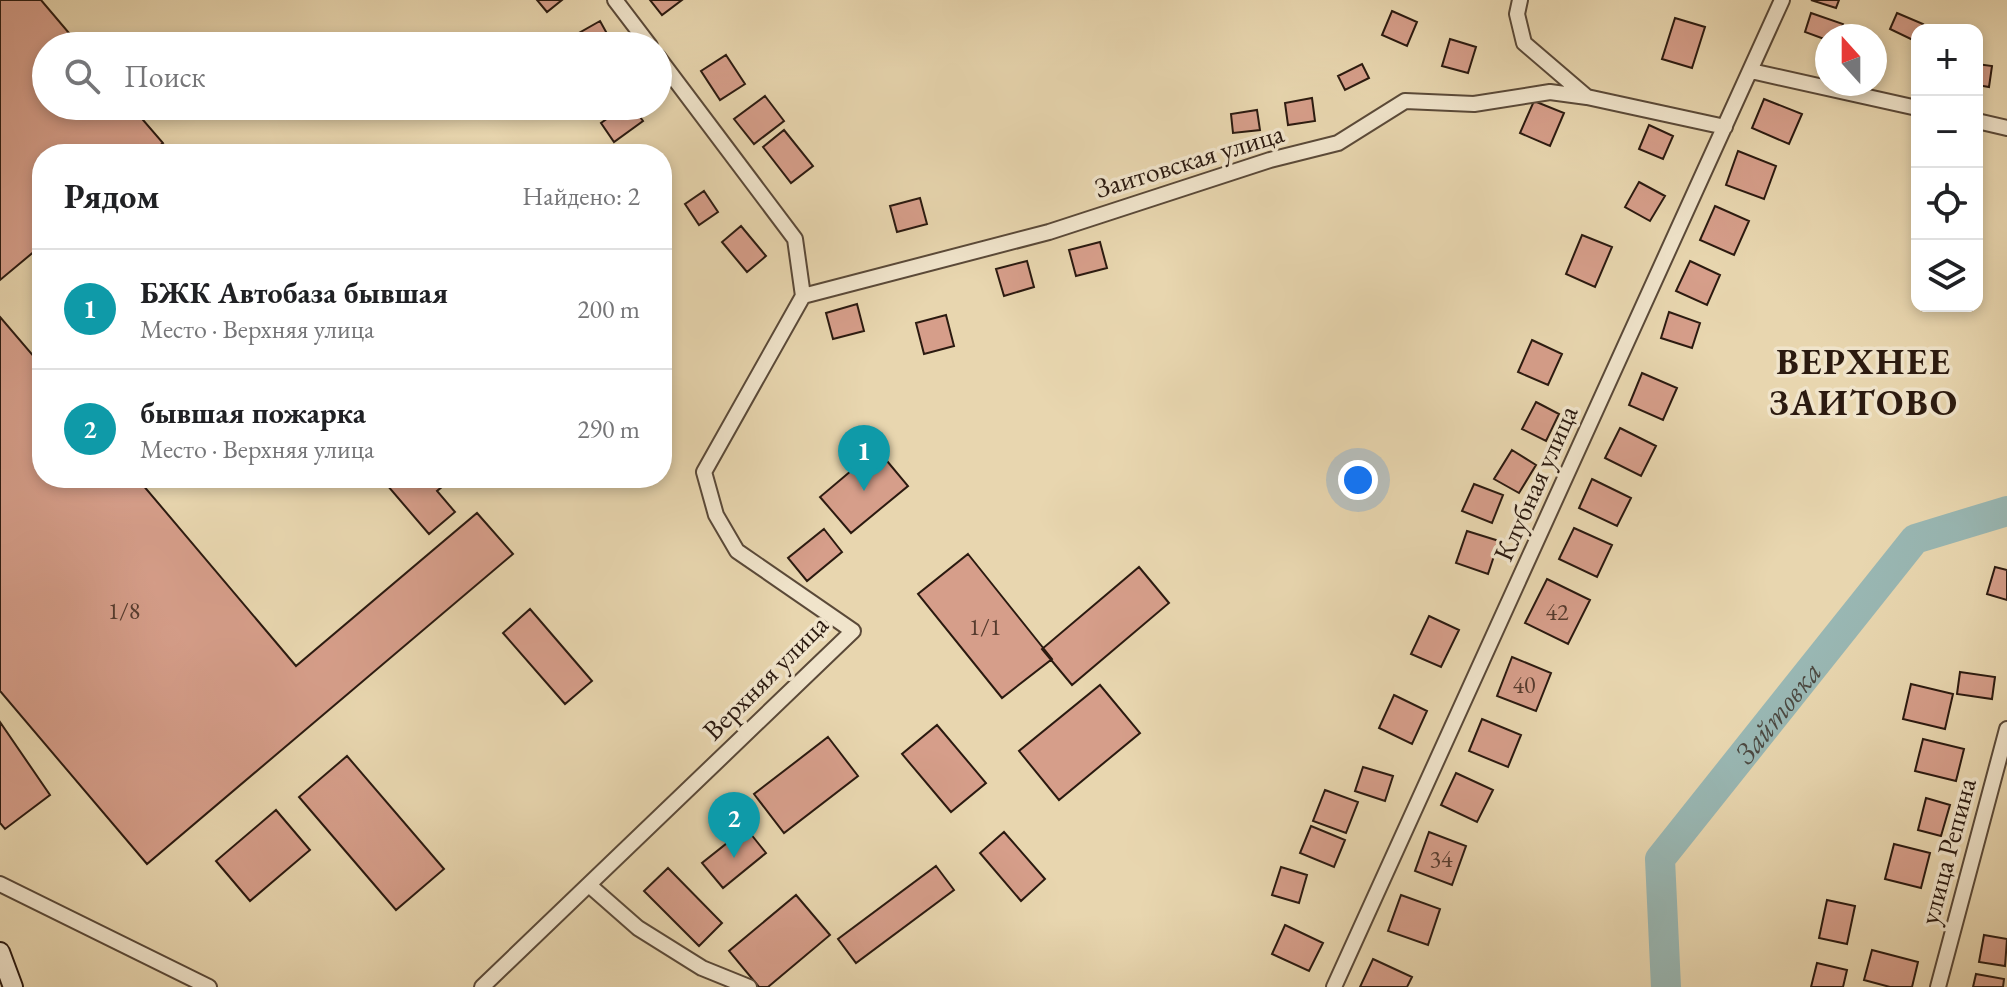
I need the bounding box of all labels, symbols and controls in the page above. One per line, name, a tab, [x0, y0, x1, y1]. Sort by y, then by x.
north arrow	[1815, 24, 1887, 96]
map controls	[1911, 24, 1983, 312]
button: +	[1911, 24, 1983, 96]
search box	[32, 32, 672, 120]
icon: search	[60, 54, 104, 98]
text: Поиск	[124, 57, 206, 96]
button: −	[1911, 96, 1983, 168]
street label: Заитовская улица	[1090, 114, 1289, 206]
button: locate	[1911, 168, 1983, 240]
text: Рядом	[64, 174, 159, 218]
text: Найдено: 2	[522, 179, 640, 213]
button: layers	[1911, 240, 1983, 312]
text: БЖК Автобаза бывшая	[140, 273, 448, 312]
text: 1	[83, 292, 97, 326]
text: 200 m	[577, 292, 640, 326]
text: Место · Верхняя улица	[140, 312, 374, 346]
district label: ВЕРХНЕЕ ЗАИТОВО	[1769, 338, 1959, 426]
text: бывшая пожарка	[140, 393, 366, 432]
street label: Клубная улица	[1485, 399, 1586, 566]
text: 2	[83, 412, 97, 446]
text: 290 m	[577, 412, 640, 446]
pin: 1	[838, 425, 890, 491]
text: Место · Верхняя улица	[140, 432, 374, 466]
your location	[1338, 460, 1378, 500]
house number: 1/8	[108, 595, 140, 626]
house number: 42	[1545, 596, 1569, 627]
street label: Верхняя улица	[694, 606, 836, 748]
house number: 1/1	[969, 611, 1001, 642]
water label: Зайтовка	[1724, 653, 1830, 771]
house number: 40	[1512, 669, 1536, 700]
street label: улица Репина	[1910, 773, 1984, 928]
pin: 2	[708, 792, 760, 858]
house number: 34	[1429, 843, 1453, 874]

